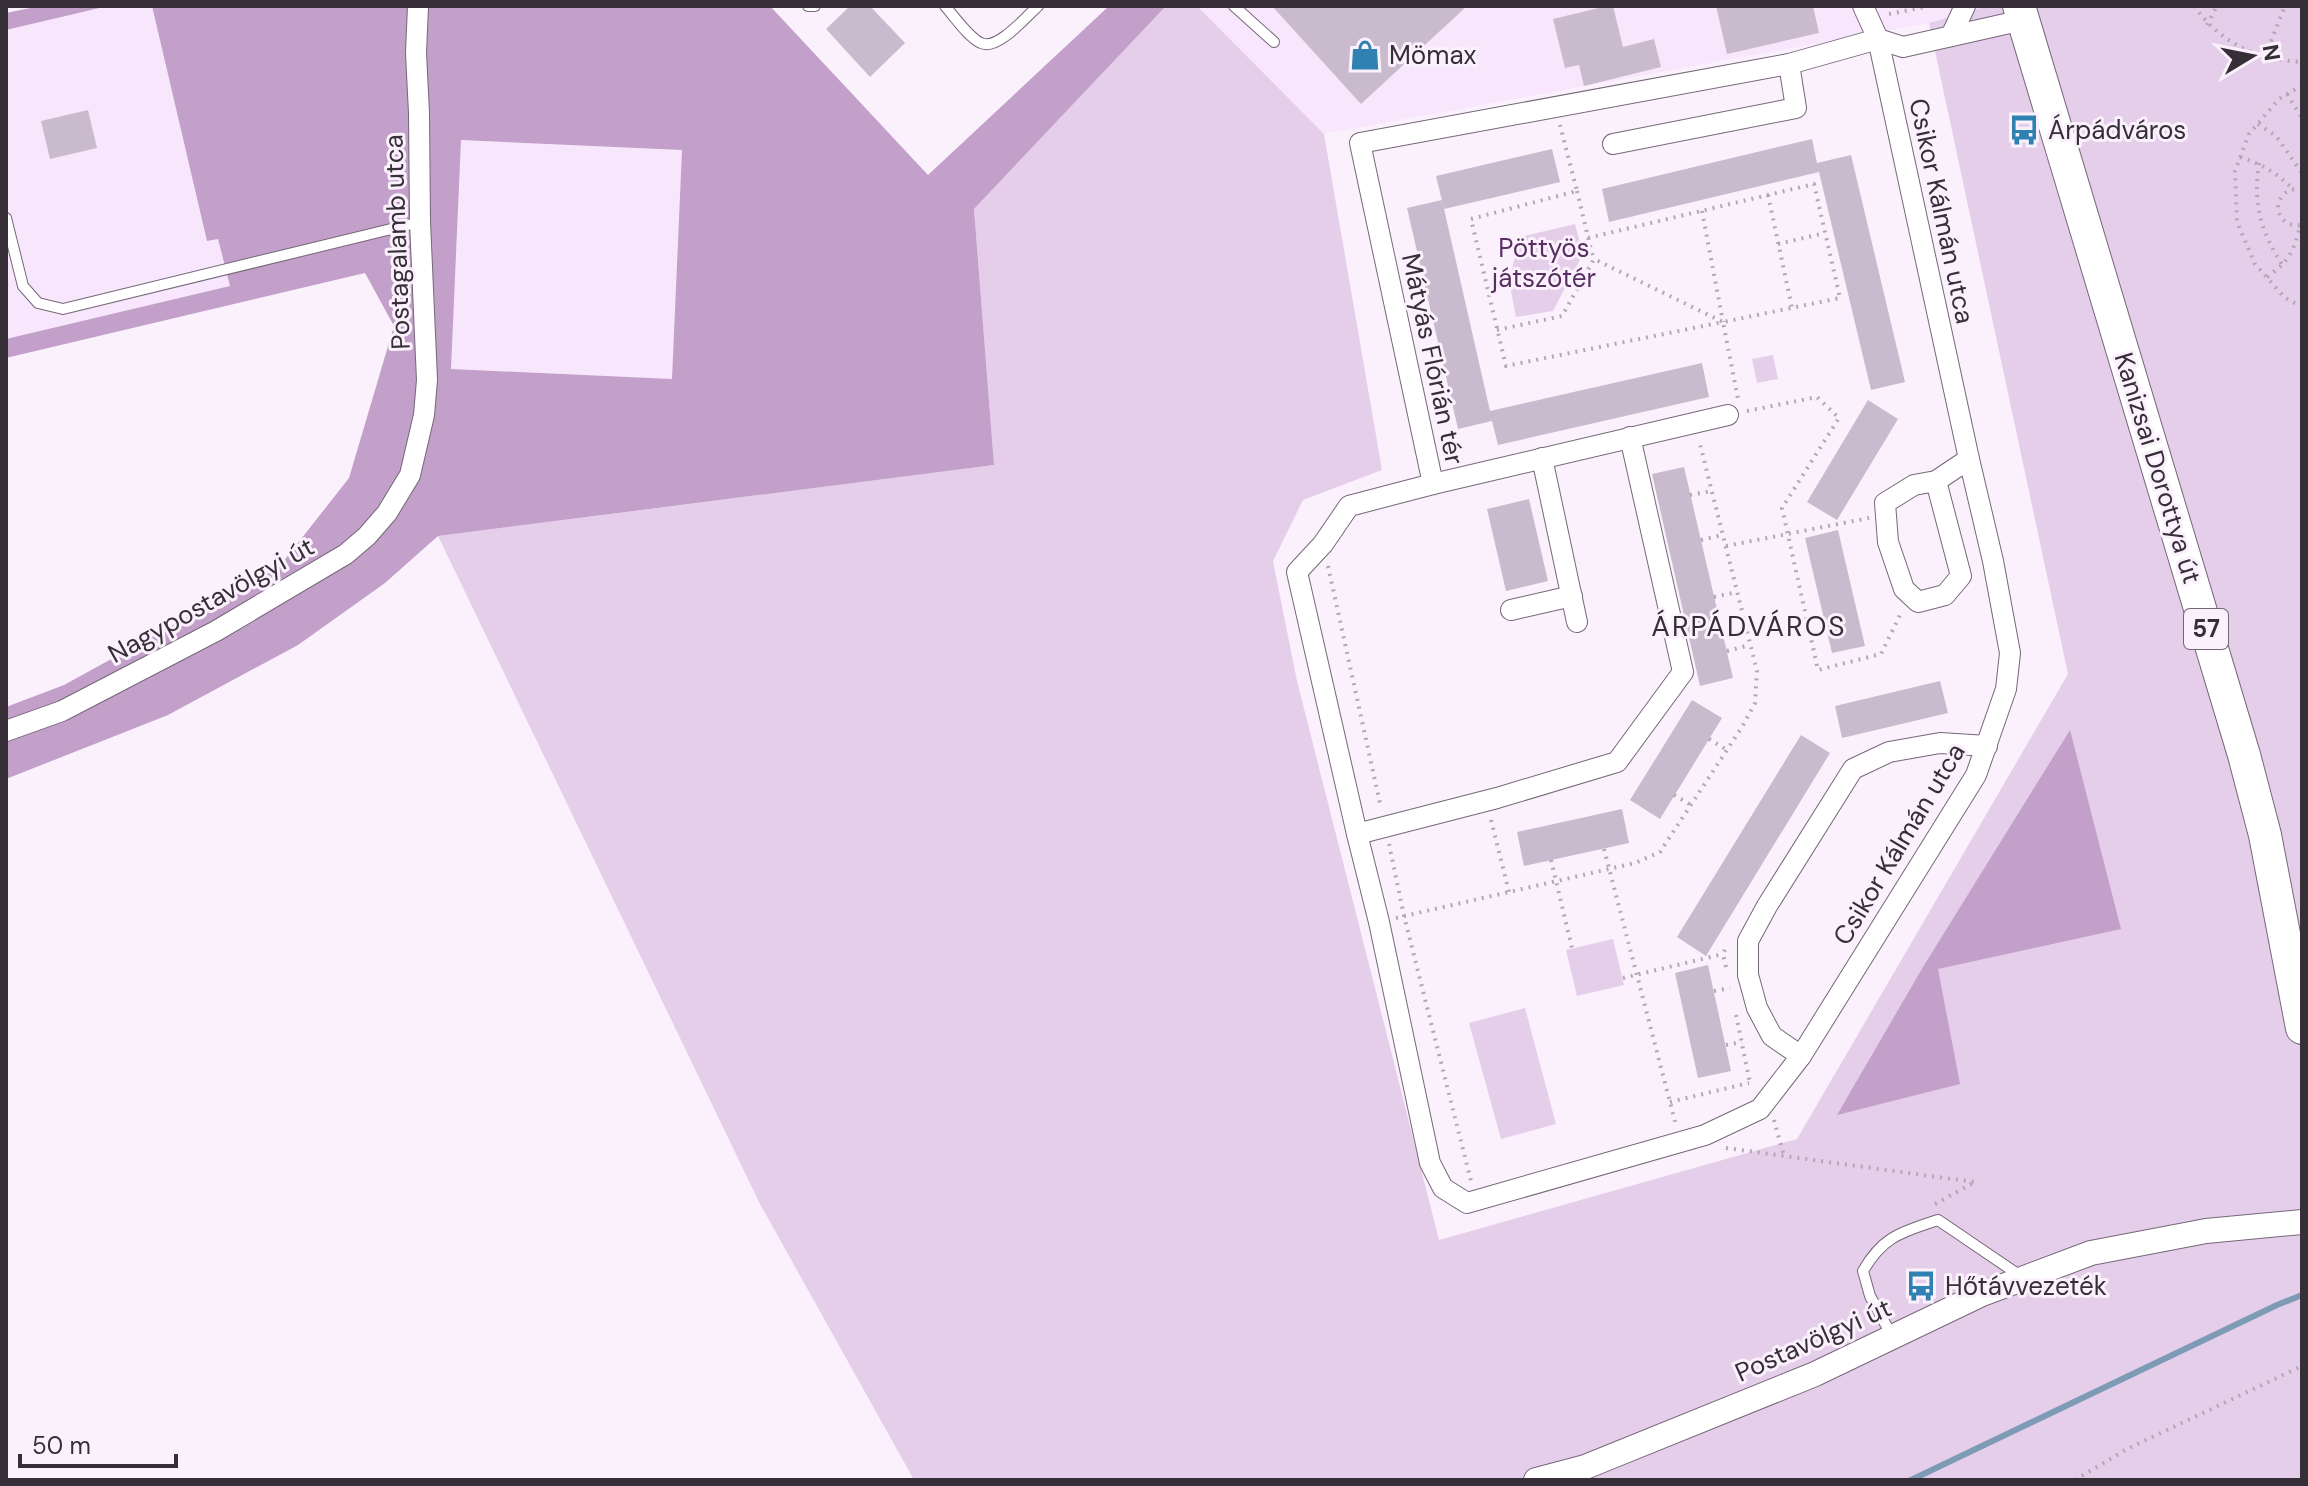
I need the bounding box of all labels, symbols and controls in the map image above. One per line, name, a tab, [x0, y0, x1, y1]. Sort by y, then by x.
north arrow	[2212, 16, 2292, 96]
shop icon: Mömax	[1348, 38, 1382, 72]
place label: Mömax	[1389, 38, 1477, 72]
text: N	[2256, 42, 2287, 63]
street label: Csikor Kálmán utca	[1902, 95, 1982, 327]
bus stop icon: Árpádváros	[2007, 113, 2041, 147]
place label: Árpádváros	[2048, 113, 2186, 147]
street label: Postagalamb utca	[376, 134, 418, 350]
park label: Pöttyös játszótér	[1491, 231, 1596, 295]
street label: Mátyás Flórián tér	[1394, 250, 1472, 468]
street label: Kanizsai Dorottya út	[2107, 348, 2209, 588]
street label: Nagypostavölgyi út	[102, 529, 320, 671]
district label: ÁRPÁDVÁROS	[1651, 608, 1847, 645]
road number: 57	[2184, 609, 2228, 649]
street label: Csikor Kálmán utca	[1825, 737, 1973, 951]
bus stop icon: Hőtávvezeték	[1904, 1269, 1938, 1303]
place label: Hőtávvezeték	[1945, 1269, 2107, 1303]
street label: Postavölgyi út	[1730, 1290, 1896, 1390]
scale bar	[20, 1418, 176, 1468]
text: 50 m	[32, 1430, 91, 1461]

